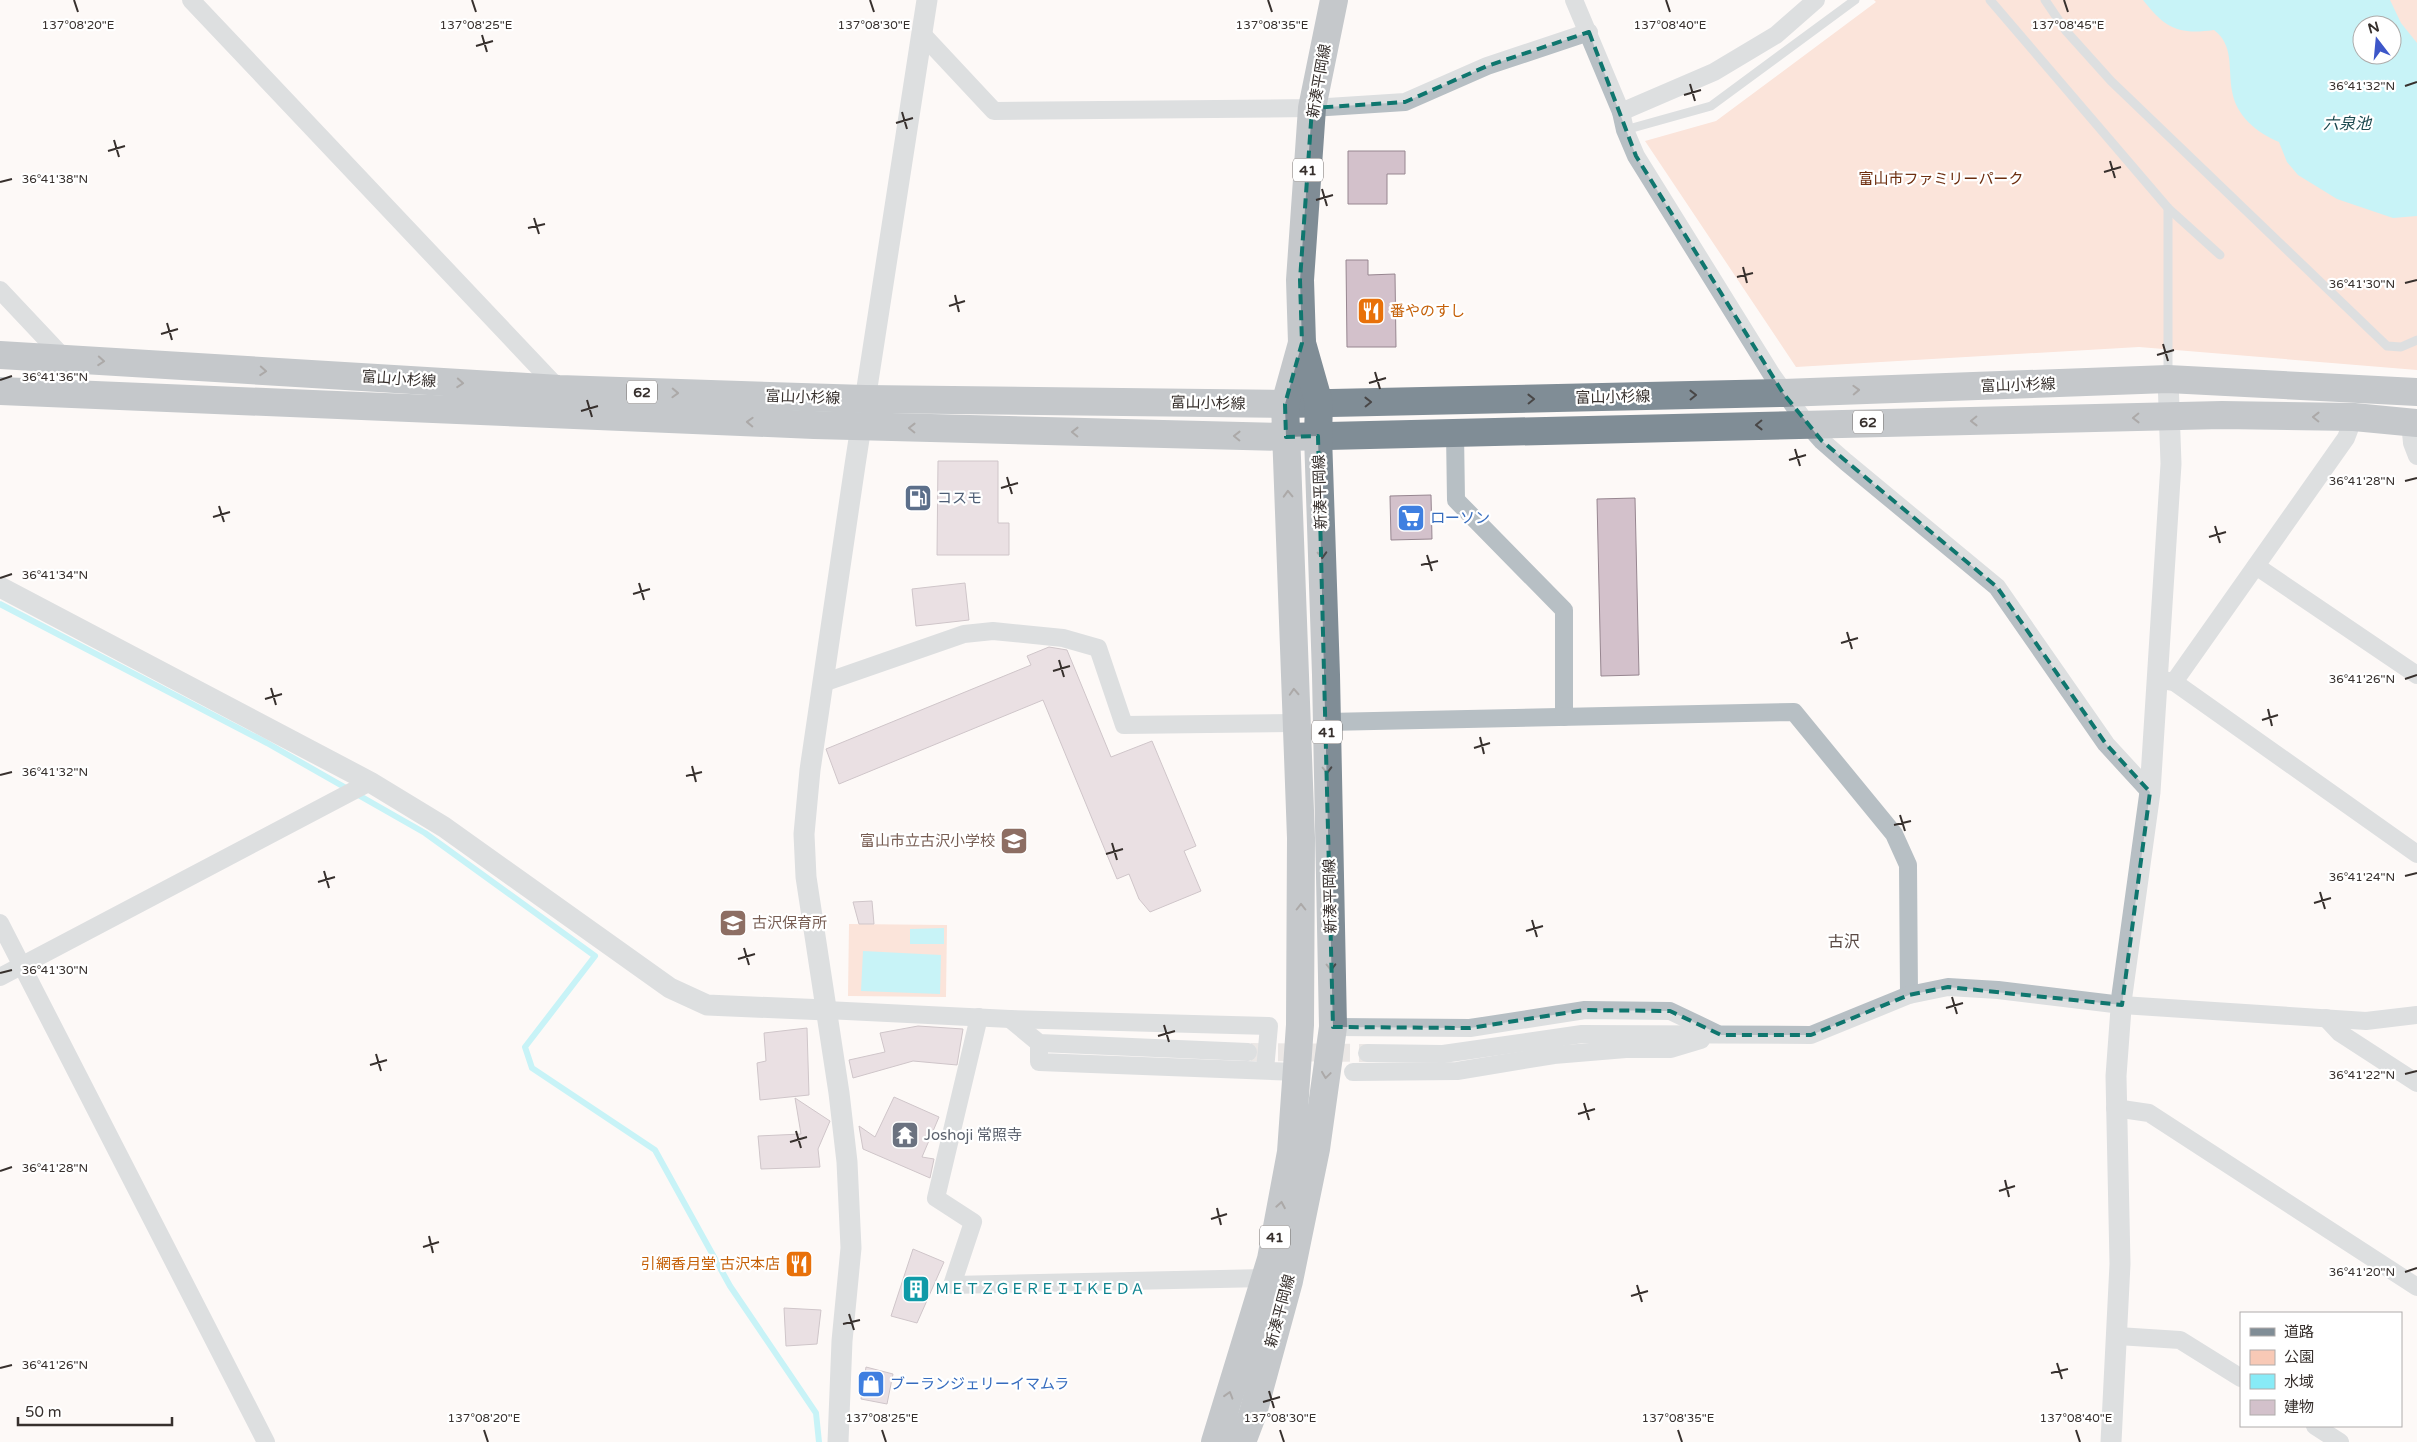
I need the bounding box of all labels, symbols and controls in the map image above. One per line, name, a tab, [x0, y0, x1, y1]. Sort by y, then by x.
north arrow	[2352, 15, 2402, 65]
text: 137°08'20"E	[42, 18, 115, 32]
text: 137°08'25"E	[440, 18, 513, 32]
text: 137°08'30"E	[838, 18, 911, 32]
text: 137°08'35"E	[1236, 18, 1309, 32]
text: 137°08'40"E	[1634, 18, 1707, 32]
text: 137°08'45"E	[2032, 18, 2105, 32]
text: N	[2366, 18, 2381, 38]
street label: 新湊平岡線	[1304, 42, 1334, 120]
text: 36°41'32"N	[2329, 79, 2395, 93]
water label: 六泉池	[2323, 114, 2373, 134]
road number: 41	[1293, 158, 1323, 182]
park label: 富山市ファミリーパーク	[1859, 170, 2023, 188]
text: 36°41'38"N	[22, 172, 88, 186]
text: 36°41'30"N	[2329, 277, 2395, 291]
restaurant icon: 番やのすし	[1356, 296, 1386, 326]
place label: 番やのすし	[1390, 302, 1465, 320]
one-way arrow	[97, 356, 105, 367]
one-way arrow	[259, 366, 267, 377]
street label: 富山小杉線	[361, 367, 437, 391]
text: 36°41'36"N	[22, 370, 88, 384]
street label: 富山小杉線	[1980, 375, 2056, 395]
one-way arrow	[457, 378, 465, 389]
road number: 62	[627, 381, 657, 404]
one-way arrow	[1852, 385, 1860, 395]
street label: 富山小杉線	[765, 387, 841, 407]
street label: 富山小杉線	[1575, 387, 1651, 407]
one-way arrow	[672, 388, 679, 398]
one-way arrow	[1689, 389, 1697, 400]
street label: 富山小杉線	[1170, 393, 1246, 413]
one-way arrow	[1527, 394, 1535, 404]
one-way arrow	[1364, 397, 1372, 407]
road number: 62	[1853, 411, 1883, 434]
one-way arrow	[2312, 412, 2320, 422]
one-way arrow	[2132, 413, 2140, 423]
one-way arrow	[1969, 415, 1977, 426]
one-way arrow	[745, 417, 753, 427]
one-way arrow	[1754, 420, 1762, 430]
one-way arrow	[908, 422, 916, 433]
one-way arrow	[1070, 426, 1078, 437]
one-way arrow	[1233, 430, 1241, 441]
street label: 新湊平岡線	[1310, 454, 1330, 530]
text: 36°41'28"N	[2329, 474, 2395, 488]
fuel station icon: コスモ	[903, 483, 933, 513]
place label: コスモ	[937, 489, 982, 507]
one-way arrow	[1282, 490, 1293, 498]
supermarket icon: ローソン	[1396, 503, 1426, 533]
place label: ローソン	[1430, 509, 1490, 527]
one-way arrow	[1317, 552, 1327, 559]
text: 36°41'34"N	[22, 568, 88, 582]
text: 36°41'26"N	[2329, 672, 2395, 686]
one-way arrow	[1289, 687, 1300, 695]
road number: 41	[1312, 720, 1342, 744]
text: 36°41'32"N	[22, 765, 88, 779]
one-way arrow	[1322, 766, 1332, 774]
school or university icon: 富山市立古沢小学校	[999, 826, 1029, 856]
place label: 富山市立古沢小学校	[860, 832, 995, 850]
street label: 新湊平岡線	[1320, 858, 1340, 934]
text: 36°41'24"N	[2329, 870, 2395, 884]
one-way arrow	[1296, 902, 1306, 910]
school or university icon: 古沢保育所	[718, 908, 748, 938]
place label: 古沢保育所	[752, 914, 827, 932]
district label: 古沢	[1828, 932, 1860, 952]
text: 36°41'30"N	[22, 963, 88, 977]
one-way arrow	[1326, 964, 1337, 972]
text: 36°41'22"N	[2329, 1068, 2395, 1082]
one-way arrow	[1321, 1072, 1332, 1080]
temple icon: Joshoji 常照寺	[890, 1120, 920, 1150]
place label: Joshoji 常照寺	[924, 1126, 1022, 1144]
text: 36°41'28"N	[22, 1161, 88, 1175]
one-way arrow	[1275, 1201, 1286, 1209]
road number: 41	[1260, 1226, 1290, 1248]
restaurant icon: 引網香月堂 古沢本店	[784, 1249, 814, 1279]
place label: 引網香月堂 古沢本店	[641, 1255, 780, 1273]
text: 36°41'20"N	[2329, 1265, 2395, 1279]
street label: 新湊平岡線	[1262, 1272, 1298, 1350]
building icon: ＭＥＴＺＧＥＲＥＩＩＫＥＤＡ	[901, 1274, 931, 1304]
place label: ＭＥＴＺＧＥＲＥＩＩＫＥＤＡ	[935, 1280, 1145, 1298]
legend	[2240, 1312, 2402, 1427]
text: 道路	[2284, 1323, 2314, 1341]
text: 公園	[2284, 1348, 2314, 1366]
text: 36°41'26"N	[22, 1358, 88, 1372]
shop icon: ブーランジェリーイマムラ	[856, 1369, 886, 1399]
text: 水域	[2284, 1373, 2314, 1391]
place label: ブーランジェリーイマムラ	[890, 1375, 1069, 1393]
one-way arrow	[1224, 1392, 1234, 1400]
scale bar	[18, 1394, 171, 1426]
text: 建物	[2284, 1398, 2314, 1416]
text: 50 m	[25, 1403, 62, 1421]
text: 137°08'20"E	[448, 1411, 521, 1425]
text: 137°08'25"E	[846, 1411, 919, 1425]
text: 137°08'30"E	[1244, 1411, 1317, 1425]
text: 137°08'35"E	[1642, 1411, 1715, 1425]
text: 137°08'40"E	[2040, 1411, 2113, 1425]

